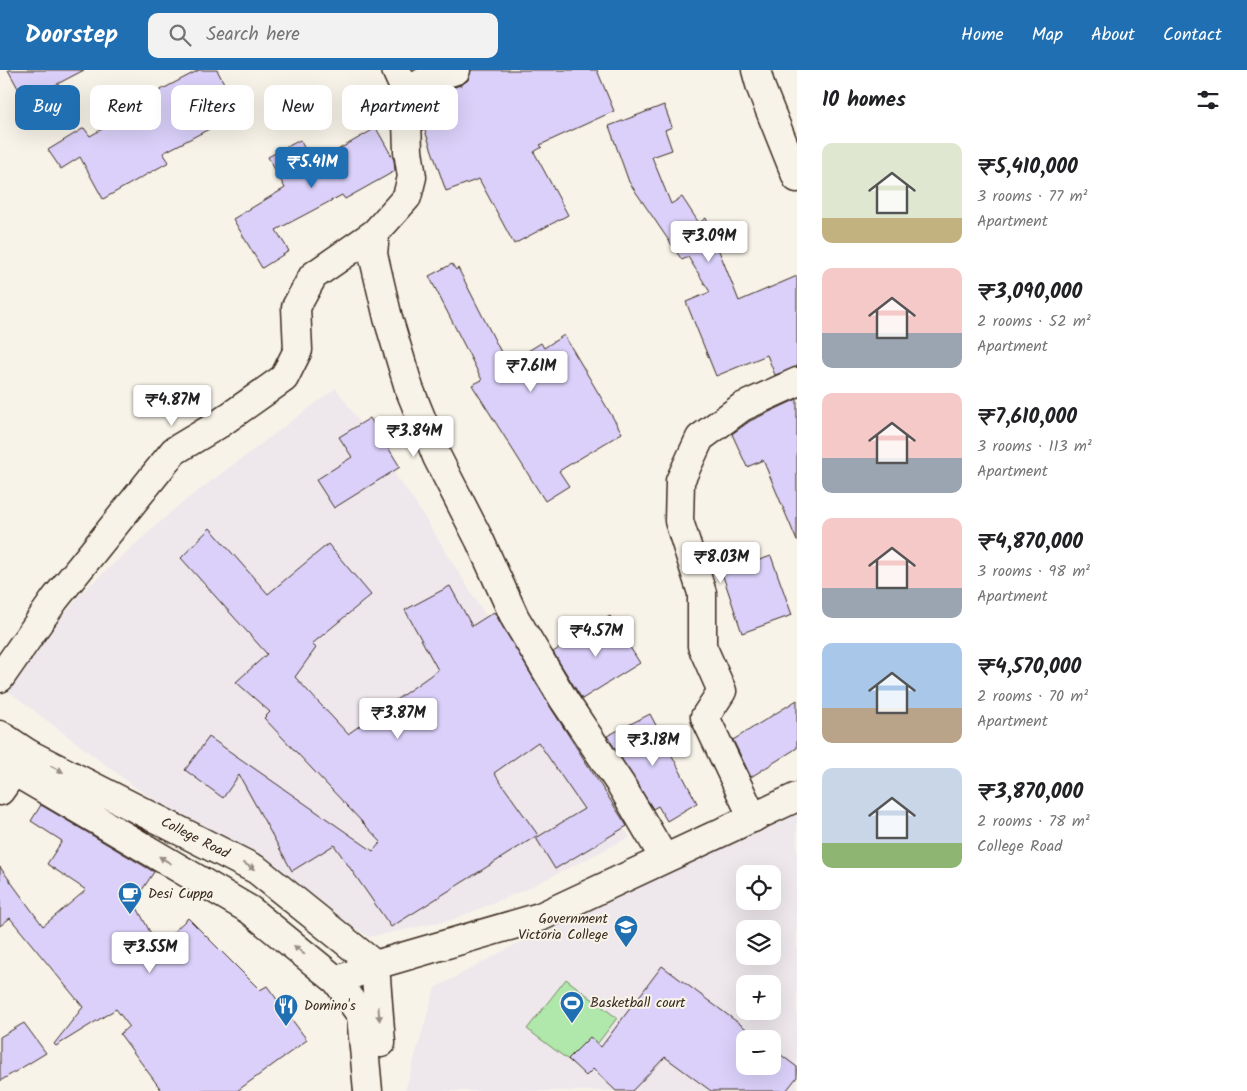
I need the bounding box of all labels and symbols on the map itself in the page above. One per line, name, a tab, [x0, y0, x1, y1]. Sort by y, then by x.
pin: ₹5.41M	[271, 146, 353, 189]
pin: ₹3.09M	[668, 220, 750, 263]
pin: ₹7.61M	[490, 350, 572, 393]
pin: ₹4.87M	[131, 384, 213, 427]
pin: ₹3.84M	[373, 416, 455, 458]
pin: ₹8.03M	[680, 542, 762, 584]
pin: ₹4.57M	[555, 616, 637, 658]
pin: ₹3.87M	[357, 698, 439, 740]
pin: ₹3.18M	[612, 724, 694, 767]
one-way arrow	[50, 765, 64, 773]
street label: College Road	[157, 811, 234, 865]
one-way arrow	[158, 855, 171, 864]
one-way arrow	[242, 862, 256, 870]
cafe icon: Desi Cuppa	[117, 881, 143, 915]
place label: Desi Cuppa	[148, 883, 213, 905]
place label: Government Victoria College	[518, 908, 609, 946]
school or university icon: Government Victoria College	[613, 914, 639, 948]
pin: ₹3.55M	[109, 932, 191, 974]
one-way arrow	[293, 945, 306, 956]
sports icon: Basketball court	[559, 990, 585, 1024]
place label: Basketball court	[590, 992, 686, 1014]
restaurant icon: Domino's	[273, 993, 299, 1027]
place label: Domino's	[304, 995, 356, 1017]
one-way arrow	[375, 1006, 383, 1022]

